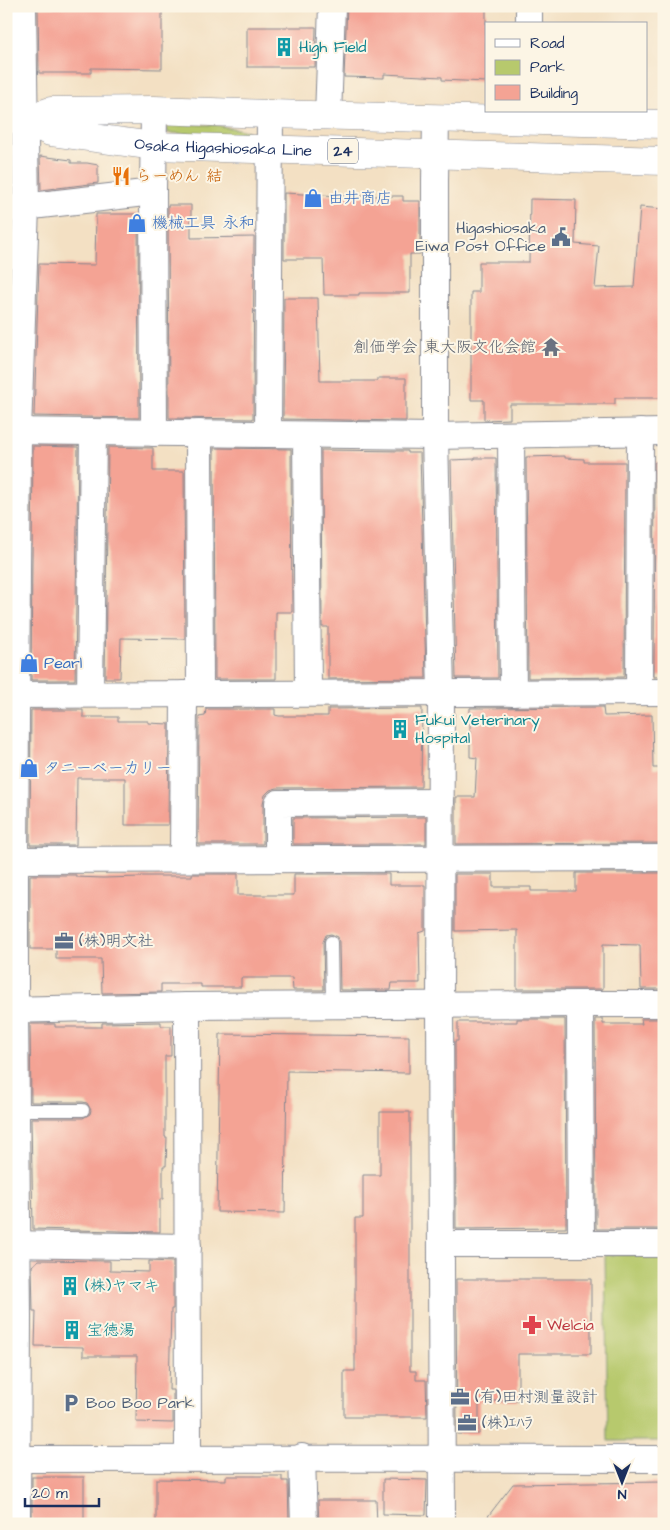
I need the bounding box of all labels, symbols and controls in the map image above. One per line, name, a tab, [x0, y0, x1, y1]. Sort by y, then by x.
legend	[485, 22, 648, 112]
text: Road	[530, 33, 565, 54]
building icon: High Field	[273, 36, 295, 58]
place label: High Field	[299, 36, 367, 59]
text: Park	[530, 57, 565, 78]
text: Building	[530, 83, 578, 105]
street label: Osaka Higashiosaka Line	[133, 132, 313, 162]
road number: 24	[328, 138, 358, 164]
restaurant icon: らーめん 結	[110, 165, 132, 187]
place label: らーめん 結	[136, 165, 222, 187]
shop icon: 由井商店	[302, 187, 324, 209]
place label: 由井商店	[328, 187, 392, 209]
shop icon: 機械工具 永和	[126, 212, 148, 234]
place label: 機械工具 永和	[152, 212, 254, 234]
place label: Higashiosaka Eiwa Post Office	[416, 217, 546, 257]
public building icon: Higashiosaka Eiwa Post Office	[550, 226, 572, 248]
place label: 創価学会 東大阪文化会館	[354, 336, 536, 358]
temple icon: 創価学会 東大阪文化会館	[540, 336, 562, 358]
shop icon: Pearl	[18, 652, 40, 674]
place label: Pearl	[44, 652, 82, 674]
place label: Fukui Veterinary Hospital	[415, 709, 540, 749]
building icon: Fukui Veterinary Hospital	[389, 718, 411, 740]
shop icon: タニーベーカリー	[18, 757, 40, 779]
place label: タニーベーカリー	[44, 757, 172, 779]
office icon: (株)明文社	[53, 930, 75, 952]
place label: (株)明文社	[79, 930, 153, 952]
building icon: (株)ヤマキ	[59, 1275, 81, 1297]
place label: (株)ヤマキ	[85, 1275, 159, 1297]
pharmacy icon: Welcia	[521, 1314, 543, 1336]
place label: Welcia	[547, 1314, 594, 1336]
building icon: 宝徳湯	[61, 1319, 83, 1341]
place label: 宝徳湯	[87, 1319, 135, 1341]
office icon: (有)田村測量設計	[449, 1386, 471, 1408]
place label: (有)田村測量設計	[475, 1386, 597, 1408]
parking icon: Boo Boo Park	[60, 1392, 82, 1414]
place label: Boo Boo Park	[86, 1392, 195, 1414]
office icon: (株)ｴﾊﾗ	[456, 1412, 478, 1434]
place label: (株)ｴﾊﾗ	[482, 1412, 532, 1434]
north arrow	[598, 1458, 648, 1508]
scale bar	[25, 1475, 99, 1507]
text: 20 m	[32, 1483, 68, 1504]
text: N	[617, 1484, 626, 1504]

